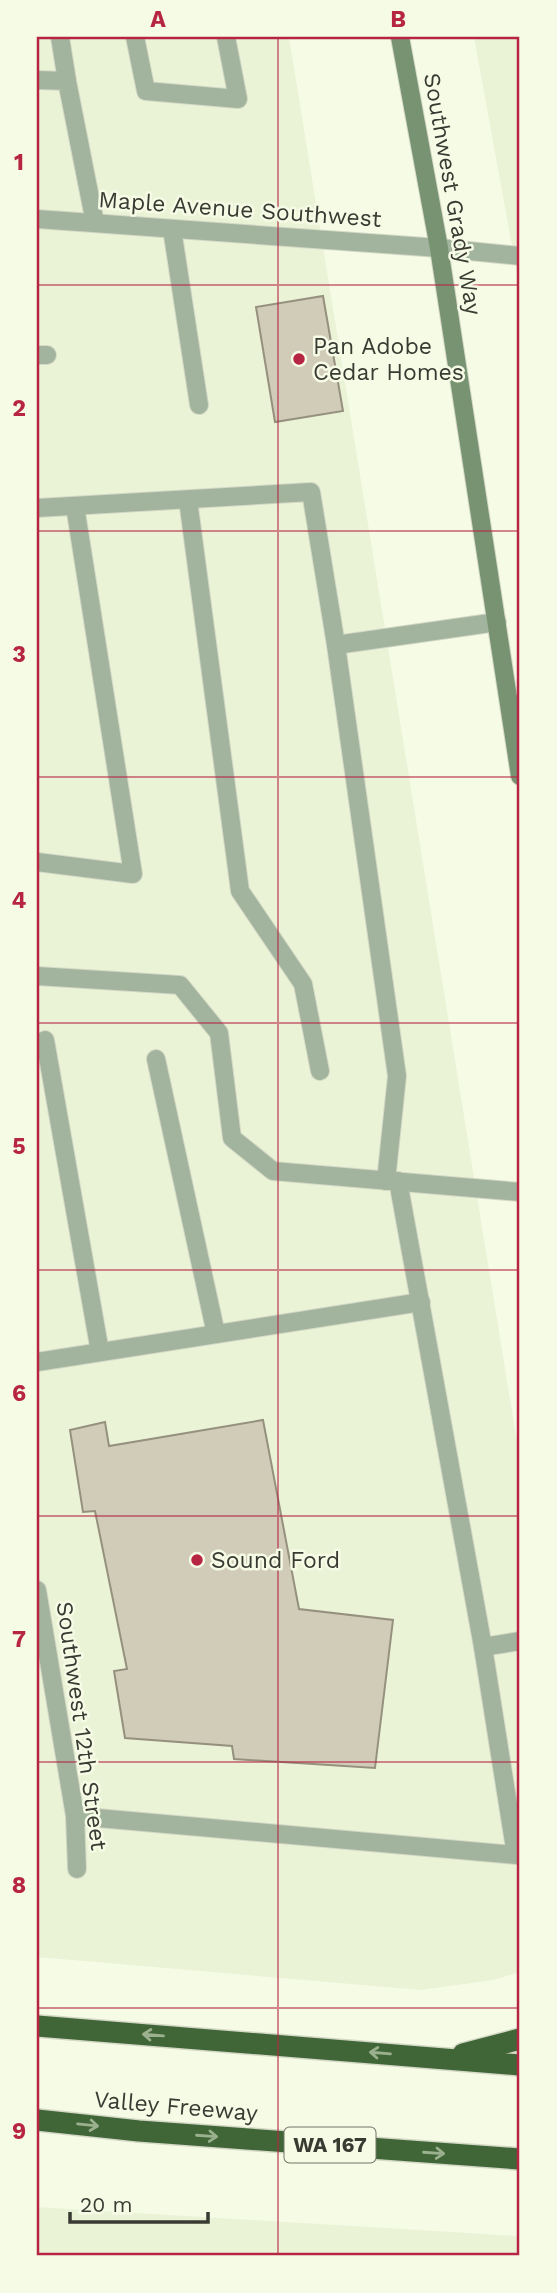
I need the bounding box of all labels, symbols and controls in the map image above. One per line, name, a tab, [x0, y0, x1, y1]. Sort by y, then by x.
text: A	[150, 6, 166, 33]
text: B	[390, 6, 406, 33]
street label: Southwest Grady Way	[418, 71, 487, 317]
text: 1	[14, 149, 24, 176]
street label: Maple Avenue Southwest	[98, 186, 383, 233]
place label: Pan Adobe Cedar Homes	[313, 333, 464, 386]
marker: Pan Adobe Cedar Homes	[291, 351, 307, 367]
text: 2	[12, 395, 26, 422]
text: 3	[12, 641, 26, 668]
text: 4	[12, 887, 27, 914]
text: 5	[12, 1133, 26, 1160]
text: 6	[12, 1380, 26, 1407]
place label: Sound Ford	[211, 1547, 340, 1574]
marker: Sound Ford	[189, 1552, 205, 1568]
street label: Southwest 12th Street	[51, 1600, 112, 1853]
text: 7	[12, 1626, 26, 1653]
text: 8	[12, 1872, 26, 1899]
one-way arrow	[142, 2028, 165, 2041]
one-way arrow	[369, 2046, 392, 2059]
street label: Valley Freeway	[93, 2086, 259, 2127]
text: 9	[12, 2118, 26, 2145]
one-way arrow	[76, 2119, 99, 2132]
road number: WA 167	[284, 2128, 376, 2162]
one-way arrow	[195, 2130, 218, 2143]
one-way arrow	[422, 2147, 445, 2160]
scale bar	[70, 2181, 208, 2225]
text: 20 m	[80, 2192, 132, 2217]

